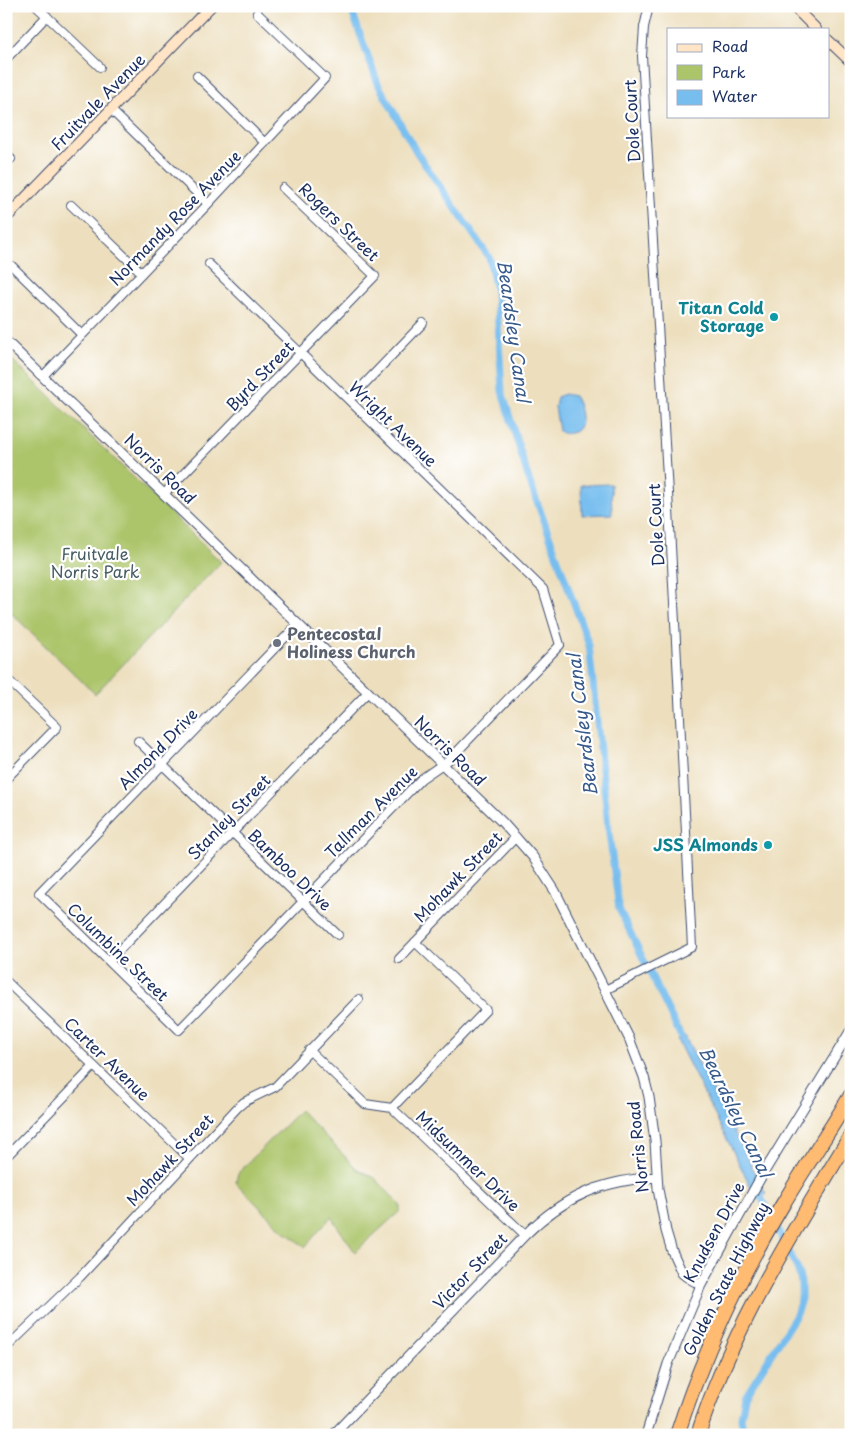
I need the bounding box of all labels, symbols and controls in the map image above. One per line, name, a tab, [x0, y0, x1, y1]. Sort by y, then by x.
legend	[667, 28, 830, 118]
text: Road	[712, 34, 748, 57]
street label: Fruitvale Avenue	[45, 47, 150, 155]
text: Park	[712, 60, 746, 83]
street label: Dole Court	[617, 78, 645, 163]
text: Water	[712, 84, 757, 107]
street label: Normandy Rose Avenue	[103, 144, 246, 291]
street label: Rogers Street	[294, 176, 386, 266]
water label: Beardsley Canal	[491, 258, 538, 406]
place label: Titan Cold Storage	[678, 295, 764, 337]
marker: Titan Cold Storage	[768, 311, 780, 323]
street label: Byrd Street	[220, 335, 299, 416]
street label: Wright Avenue	[344, 375, 443, 472]
street label: Norris Road	[119, 428, 202, 509]
street label: Dole Court	[641, 482, 669, 567]
park label: Fruitvale Norris Park	[50, 541, 140, 583]
place label: Pentecostal Holiness Church	[287, 621, 416, 663]
marker: Pentecostal Holiness Church	[271, 637, 283, 649]
water label: Beardsley Canal	[559, 650, 604, 798]
street label: Almond Drive	[112, 702, 203, 795]
street label: Norris Road	[409, 710, 492, 791]
street label: Tallman Avenue	[319, 759, 422, 863]
street label: Stanley Street	[181, 768, 276, 864]
street label: Bamboo Drive	[243, 823, 338, 916]
street label: Mohawk Street	[407, 825, 507, 927]
place label: JSS Almonds	[653, 832, 758, 856]
marker: JSS Almonds	[762, 839, 774, 851]
street label: Columbine Street	[63, 897, 175, 1006]
street label: Carter Avenue	[59, 1011, 156, 1106]
water label: Beardsley Canal	[693, 1041, 781, 1184]
street label: Norris Road	[620, 1100, 654, 1194]
street label: Midsummer Drive	[411, 1104, 526, 1216]
street label: Mohawk Street	[120, 1107, 219, 1211]
street label: Knudsen Drive	[676, 1177, 750, 1286]
street label: Golden State Highway	[676, 1197, 774, 1360]
street label: Victor Street	[427, 1227, 512, 1314]

